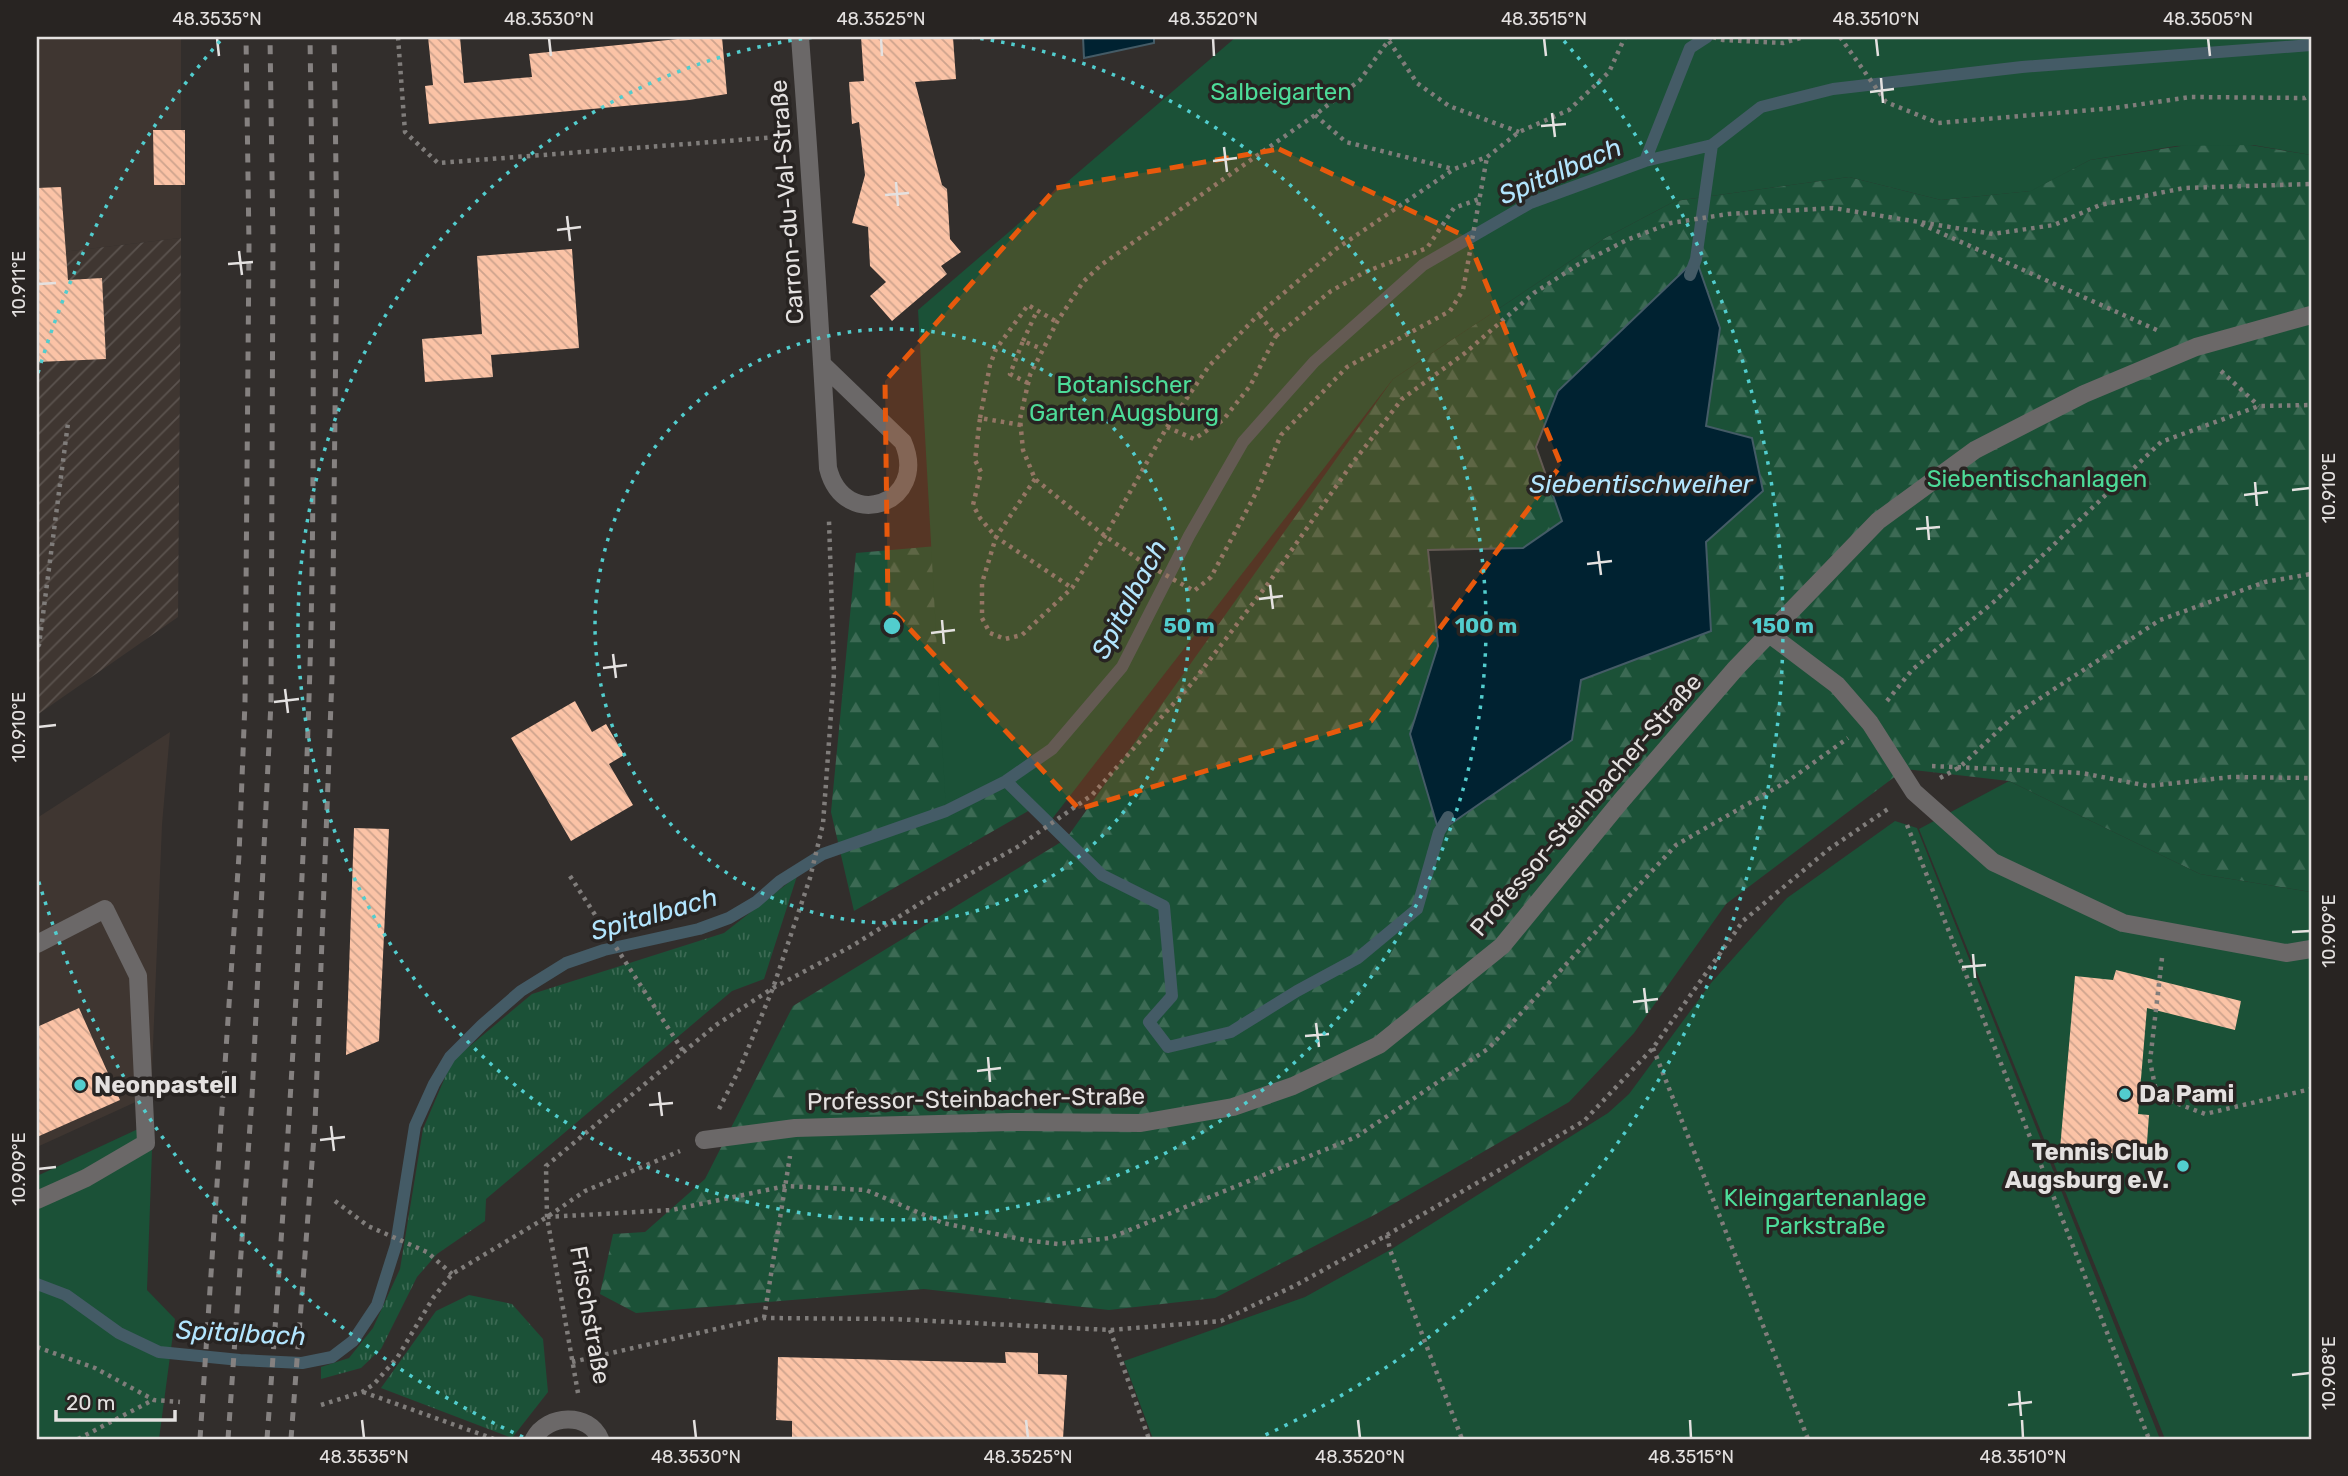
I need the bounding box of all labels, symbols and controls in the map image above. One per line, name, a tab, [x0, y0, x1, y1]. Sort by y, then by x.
text: 48.3535°N	[172, 8, 262, 30]
text: 48.3530°N	[504, 8, 594, 30]
text: 48.3525°N	[836, 8, 926, 30]
text: 48.3520°N	[1168, 8, 1258, 30]
text: 48.3515°N	[1501, 8, 1587, 30]
text: 48.3510°N	[1833, 8, 1919, 30]
text: 48.3505°N	[2163, 8, 2253, 30]
park label: Salbeigarten	[1210, 78, 1352, 106]
street label: Carron-du-Val-Straße	[764, 79, 810, 325]
water label: Spitalbach	[1494, 132, 1626, 211]
text: 10.911°E	[8, 251, 30, 317]
park label: Botanischer Garten Augsburg	[1029, 371, 1219, 427]
text: 10.910°E	[2318, 453, 2340, 523]
park label: Siebentischanlagen	[1927, 465, 2147, 493]
water label: Siebentischweiher	[1529, 469, 1754, 500]
water label: Spitalbach	[1085, 534, 1174, 664]
text: 50 m	[1163, 613, 1215, 638]
text: 100 m	[1455, 613, 1517, 638]
text: 150 m	[1752, 613, 1814, 638]
centre of rings	[880, 614, 904, 638]
street label: Professor-Steinbacher-Straße	[1464, 668, 1708, 942]
text: 10.910°E	[8, 692, 30, 762]
water label: Spitalbach	[587, 882, 721, 947]
text: 10.909°E	[2318, 894, 2340, 968]
place label: Neonpastell	[94, 1071, 237, 1099]
marker: Neonpastell	[72, 1077, 88, 1093]
place label: Da Pami	[2139, 1080, 2234, 1108]
street label: Professor-Steinbacher-Straße	[807, 1082, 1145, 1116]
marker: Da Pami	[2117, 1086, 2133, 1102]
text: 10.909°E	[8, 1132, 30, 1206]
place label: Tennis Club Augsburg e.V.	[2005, 1138, 2169, 1194]
marker: Tennis Club Augsburg e.V.	[2175, 1158, 2191, 1174]
park label: Kleingartenanlage Parkstraße	[1724, 1184, 1926, 1240]
street label: Frischstraße	[564, 1244, 616, 1386]
water label: Spitalbach	[175, 1315, 307, 1352]
text: 10.908°E	[2318, 1336, 2340, 1410]
scale bar	[56, 1378, 175, 1422]
text: 20 m	[66, 1390, 115, 1415]
text: 48.3535°N	[319, 1446, 409, 1468]
text: 48.3530°N	[651, 1446, 741, 1468]
text: 48.3525°N	[983, 1446, 1073, 1468]
text: 48.3520°N	[1315, 1446, 1405, 1468]
text: 48.3515°N	[1648, 1446, 1734, 1468]
text: 48.3510°N	[1980, 1446, 2066, 1468]

